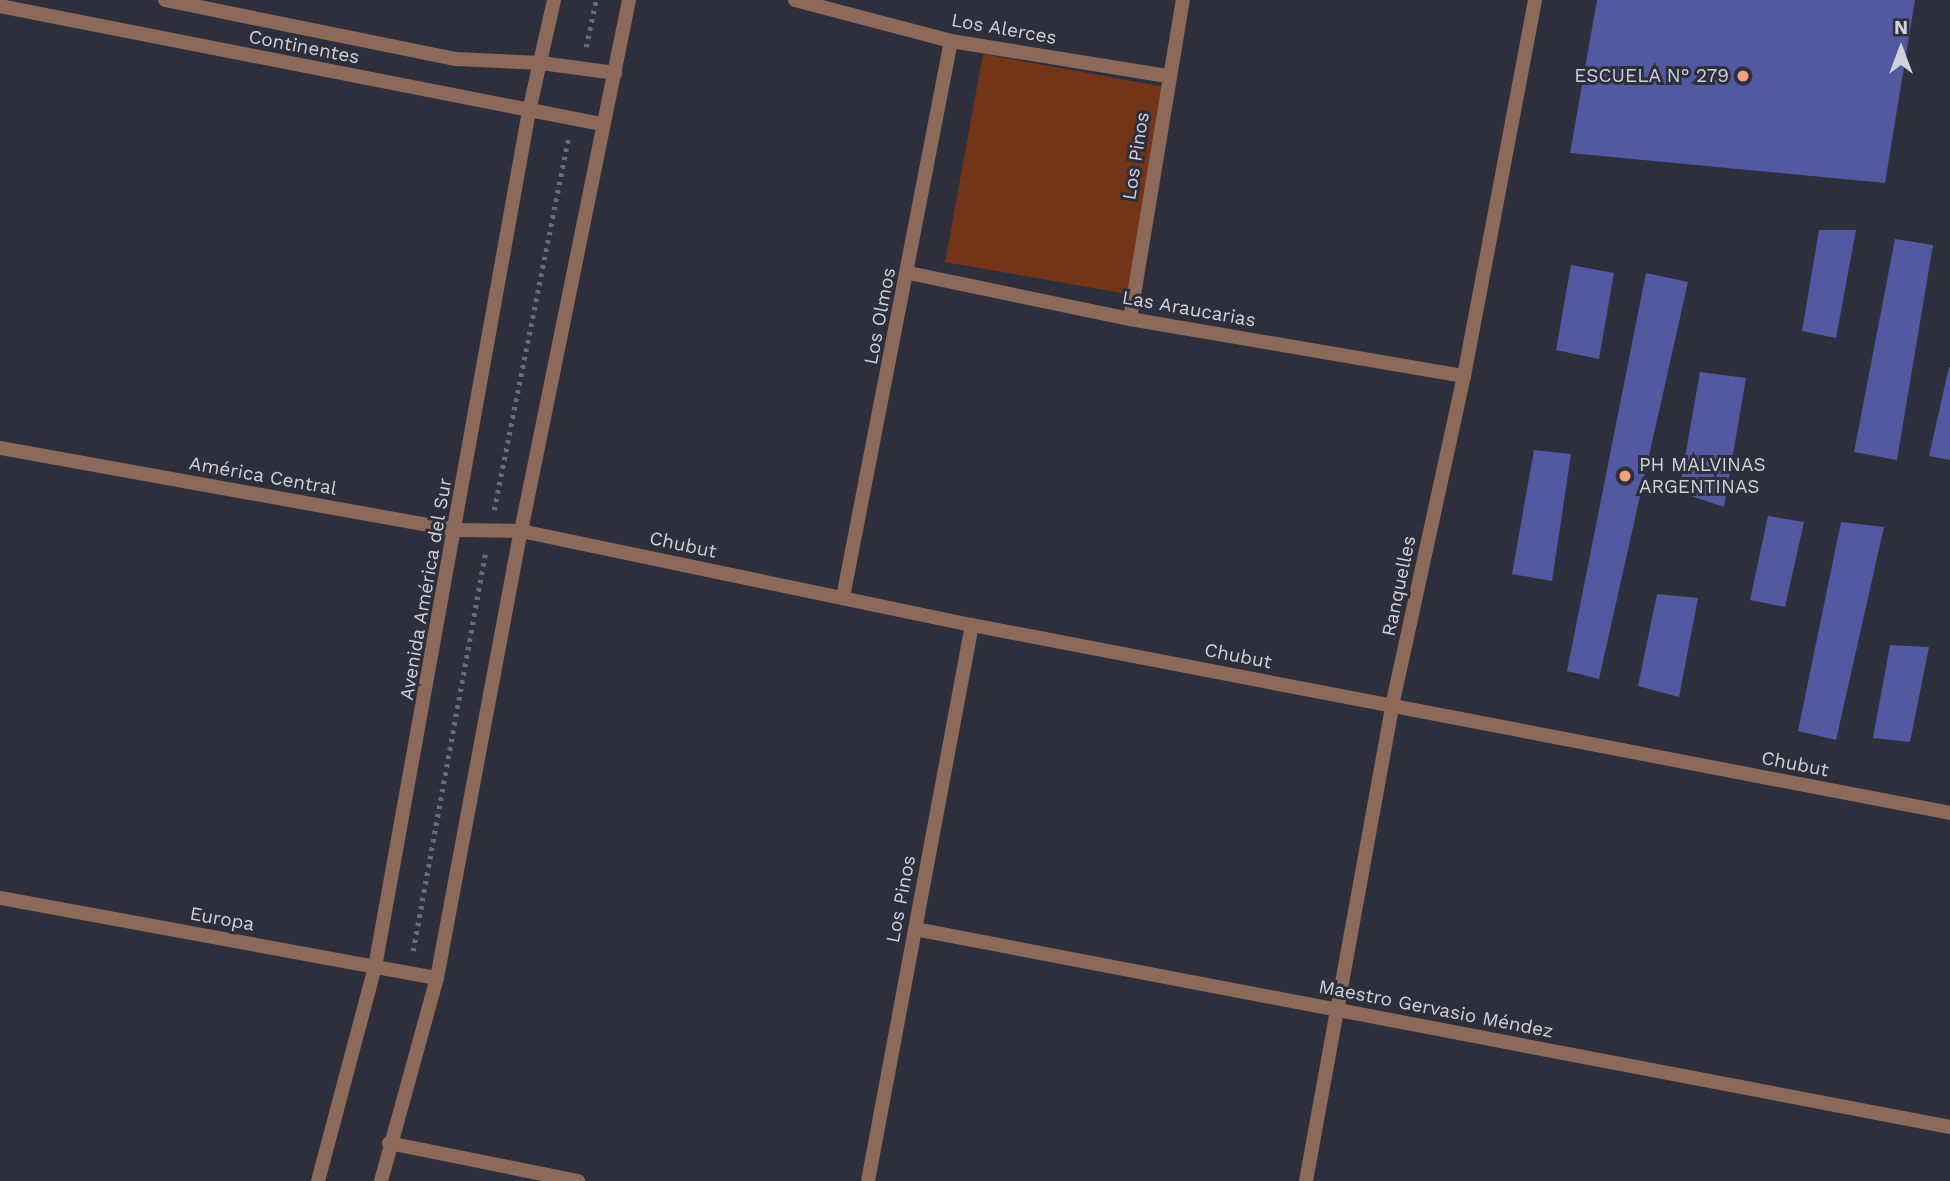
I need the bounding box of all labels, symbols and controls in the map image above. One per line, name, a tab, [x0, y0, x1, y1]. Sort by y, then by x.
street label: Los Alerces	[949, 8, 1059, 50]
north arrow	[1866, 14, 1936, 84]
text: N	[1894, 16, 1908, 39]
street label: Continentes	[247, 25, 361, 69]
place label: ESCUELA N° 279	[1573, 65, 1729, 87]
marker: ESCUELA N° 279	[1735, 68, 1751, 84]
street label: Los Pinos	[1118, 110, 1154, 202]
street label: Los Olmos	[859, 265, 901, 367]
street label: Las Araucarias	[1120, 286, 1258, 332]
street label: América Central	[187, 452, 339, 500]
place label: PH MALVINAS ARGENTINAS	[1639, 454, 1766, 498]
marker: PH MALVINAS ARGENTINAS	[1617, 468, 1633, 484]
street label: Avenida América del Sur	[395, 475, 457, 703]
street label: Chubut	[647, 527, 719, 563]
street label: Ranquelles	[1377, 534, 1421, 638]
street label: Chubut	[1202, 638, 1274, 674]
street label: Chubut	[1759, 746, 1831, 782]
street label: Los Pinos	[881, 853, 921, 945]
street label: Europa	[188, 902, 256, 936]
street label: Maestro Gervasio Méndez	[1317, 975, 1555, 1043]

